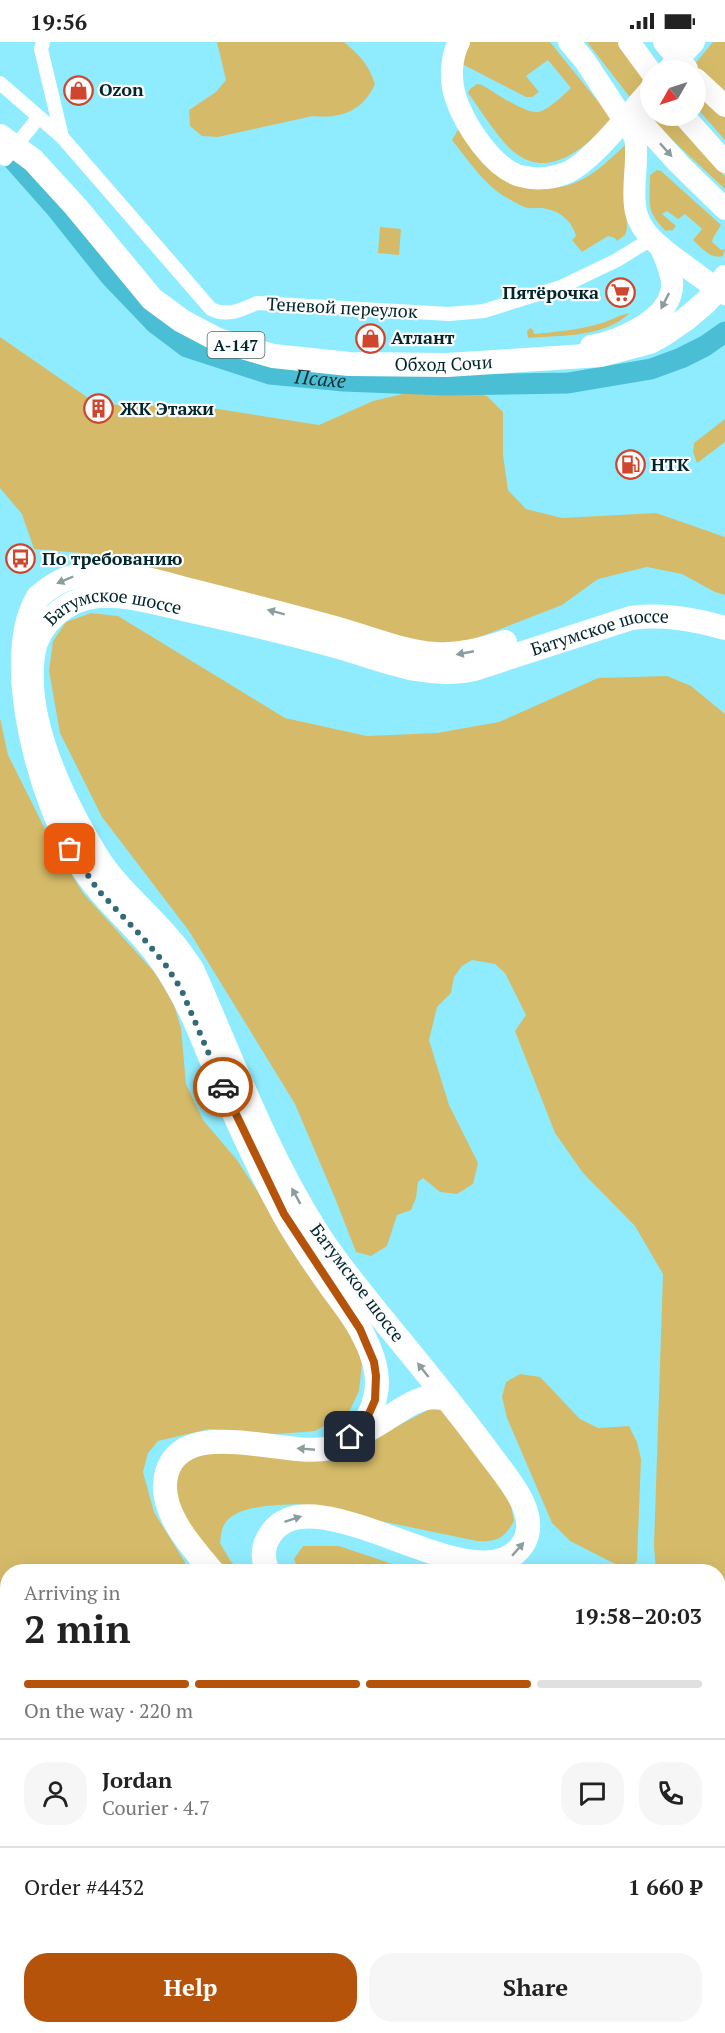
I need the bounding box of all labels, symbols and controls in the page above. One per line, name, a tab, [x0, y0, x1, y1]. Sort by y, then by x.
text: 19:56	[30, 7, 87, 36]
north arrow	[640, 60, 706, 126]
map controls	[640, 60, 706, 126]
shop icon: Ozon	[62, 74, 94, 106]
place label: Ozon	[99, 77, 144, 101]
one-way arrow	[659, 142, 672, 157]
supermarket icon: Пятёрочка	[604, 277, 636, 309]
place label: Пятёрочка	[503, 280, 599, 304]
street label: Теневой переулок	[266, 291, 418, 323]
one-way arrow	[660, 293, 670, 310]
shop icon: Атлант	[354, 322, 386, 354]
place label: Атлант	[391, 325, 455, 349]
road number: А-147	[208, 332, 264, 358]
street label: Обход Сочи	[394, 349, 493, 376]
water label: Псахе	[293, 362, 347, 394]
building icon: ЖК Этажи	[83, 393, 115, 425]
place label: ЖК Этажи	[120, 396, 214, 420]
fuel station icon: НТК	[614, 449, 646, 481]
place label: НТК	[651, 452, 690, 476]
bus stop icon: По требованию	[5, 543, 37, 575]
place label: По требованию	[42, 546, 183, 570]
one-way arrow	[56, 575, 74, 585]
street label: Батумское шоссе	[38, 583, 184, 630]
street label: Батумское шоссе	[527, 604, 670, 661]
one-way arrow	[267, 607, 285, 617]
one-way arrow	[456, 648, 474, 658]
pin	[44, 823, 95, 874]
icon: bag	[53, 832, 86, 865]
courier	[193, 1057, 253, 1117]
icon: car	[207, 1071, 240, 1104]
one-way arrow	[291, 1187, 301, 1204]
street label: Батумское шоссе	[305, 1218, 410, 1347]
one-way arrow	[418, 1362, 430, 1377]
pin	[324, 1411, 375, 1462]
icon: home	[333, 1420, 366, 1453]
one-way arrow	[296, 1444, 315, 1454]
one-way arrow	[284, 1514, 302, 1523]
one-way arrow	[511, 1541, 525, 1556]
text: Arriving in	[24, 1579, 120, 1606]
text: 19:58–20:03	[574, 1601, 702, 1630]
text: 2 min	[24, 1602, 131, 1654]
text: On the way · 220 m	[24, 1697, 193, 1724]
button: person	[24, 1762, 87, 1825]
button: chat	[561, 1762, 624, 1825]
button: phone	[639, 1762, 702, 1825]
text: Jordan	[102, 1765, 172, 1794]
text: Courier · 4.7	[102, 1794, 210, 1821]
text: Order #4432	[24, 1872, 144, 1901]
text: 1 660 ₽	[628, 1872, 702, 1901]
button: Help	[24, 1953, 357, 2022]
button: Share	[369, 1953, 702, 2022]

